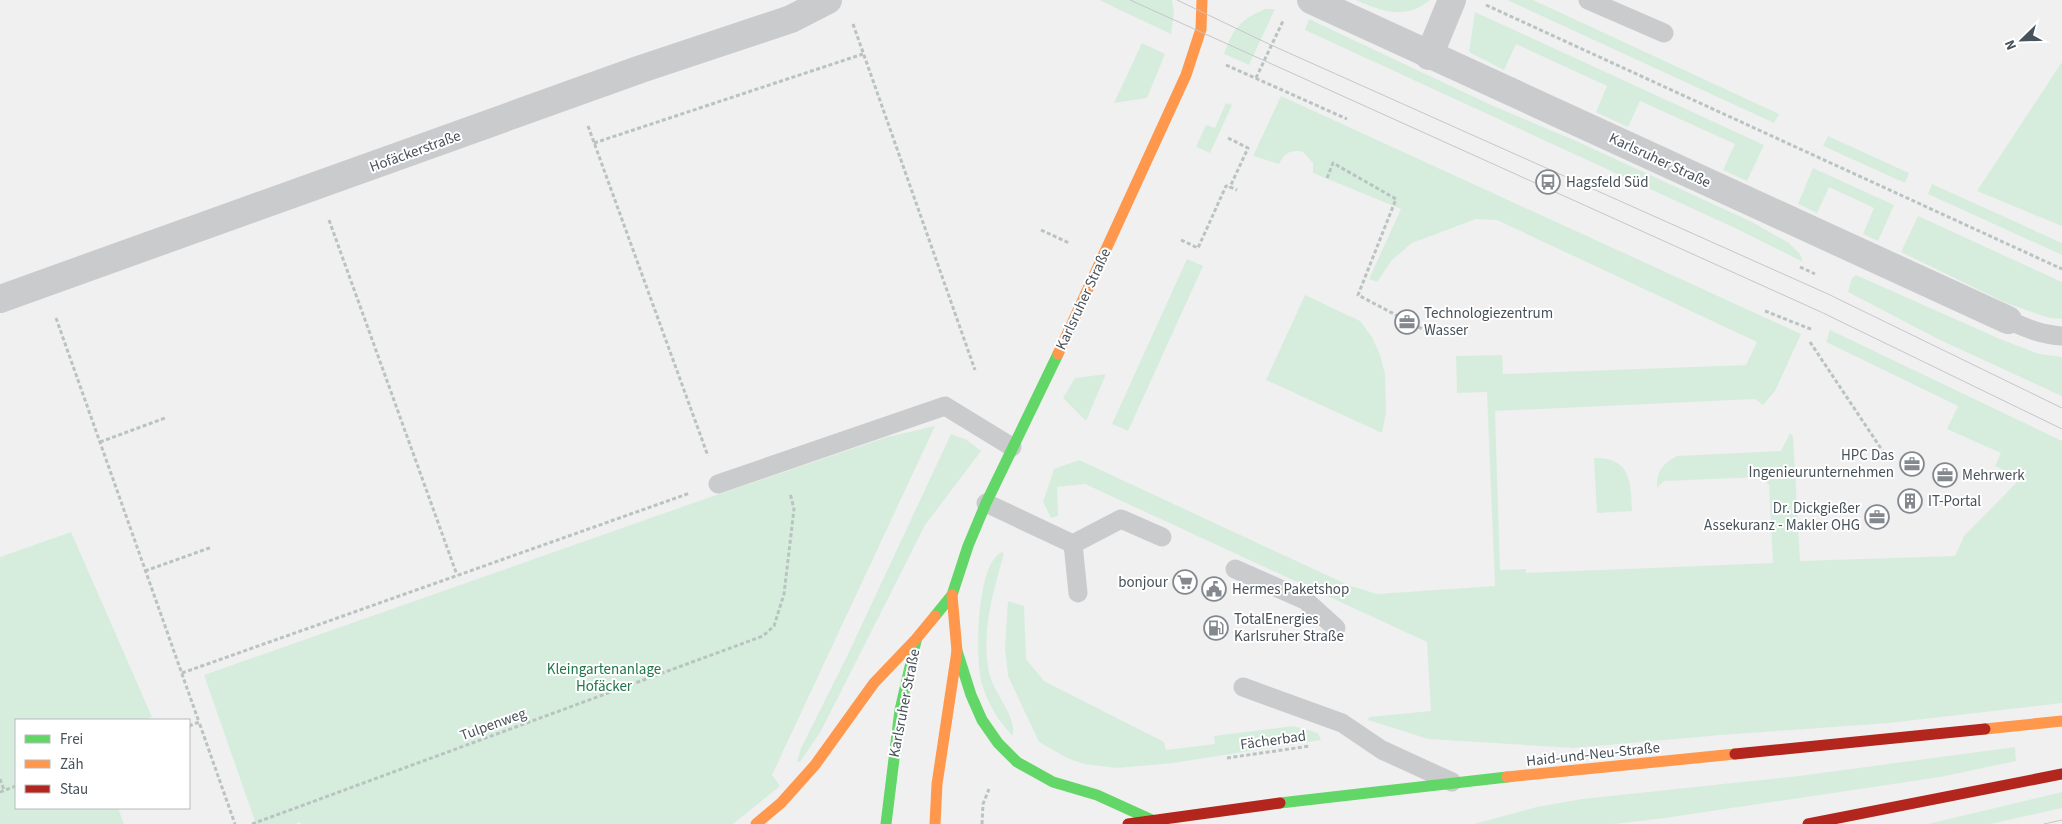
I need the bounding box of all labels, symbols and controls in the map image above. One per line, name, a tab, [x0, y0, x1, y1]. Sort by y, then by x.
north arrow	[1997, 15, 2047, 65]
text: N	[2000, 36, 2022, 53]
street label: Hofäckerstraße	[367, 125, 464, 178]
street label: Karlsruher Straße	[1606, 128, 1714, 193]
bus stop icon: Hagsfeld Süd	[1535, 169, 1561, 195]
place label: Hagsfeld Süd	[1566, 172, 1649, 193]
street label: Karlsruher Straße	[1051, 245, 1116, 353]
place label: Technologiezentrum Wasser	[1424, 303, 1553, 341]
office icon: Technologiezentrum Wasser	[1394, 309, 1420, 335]
place label: HPC Das Ingenieurunternehmen	[1749, 445, 1894, 483]
office icon: HPC Das Ingenieurunternehmen	[1899, 451, 1925, 477]
office icon: Mehrwerk	[1932, 462, 1958, 488]
place label: Mehrwerk	[1962, 465, 2025, 486]
building icon: IT-Portal	[1897, 488, 1923, 514]
place label: IT-Portal	[1928, 491, 1981, 512]
place label: Dr. Dickgießer Assekuranz - Makler OHG	[1704, 498, 1861, 536]
office icon: Dr. Dickgießer Assekuranz - Makler OHG	[1864, 504, 1890, 530]
supermarket icon: bonjour	[1172, 569, 1198, 595]
place label: bonjour	[1118, 572, 1169, 593]
public building icon: Hermes Paketshop	[1201, 576, 1227, 602]
place label: Hermes Paketshop	[1232, 579, 1349, 600]
place label: TotalEnergies Karlsruher Straße	[1234, 609, 1344, 647]
fuel station icon: TotalEnergies Karlsruher Straße	[1203, 615, 1229, 641]
street label: Karlsruher Straße	[884, 647, 925, 759]
park label: Kleingartenanlage Hofäcker	[547, 659, 661, 697]
street label: Tulpenweg	[457, 703, 530, 746]
legend	[15, 719, 190, 809]
street label: Fächerbad	[1239, 725, 1307, 755]
text: Frei	[60, 729, 83, 750]
street label: Haid-und-Neu-Straße	[1525, 737, 1661, 772]
text: Zäh	[60, 754, 84, 775]
text: Stau	[60, 779, 88, 800]

